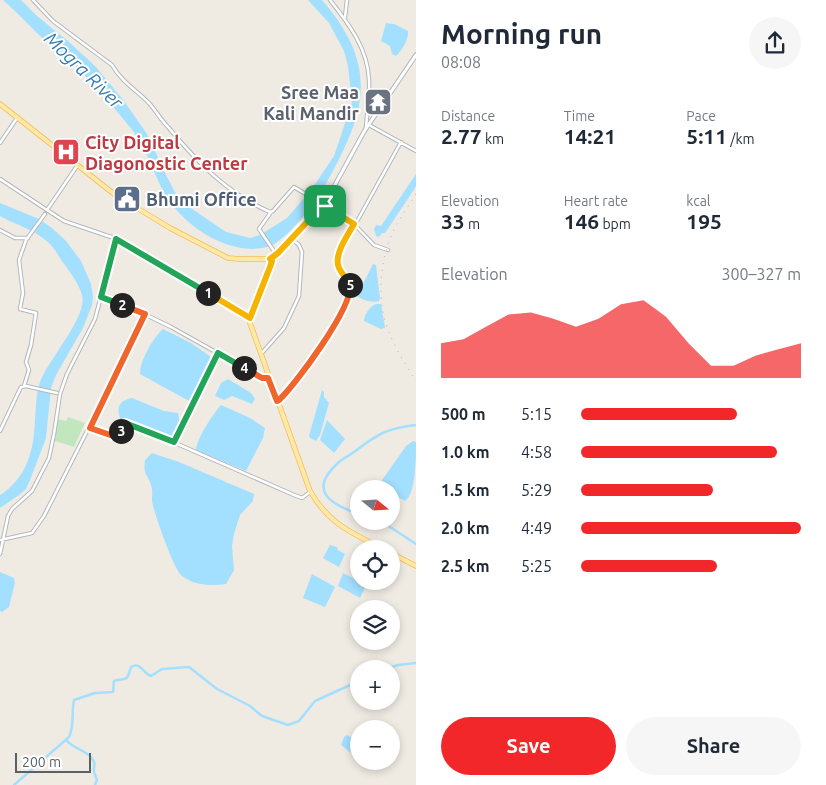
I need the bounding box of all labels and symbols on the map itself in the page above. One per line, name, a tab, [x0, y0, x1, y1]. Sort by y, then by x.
water label: Mogra River	[40, 27, 128, 113]
place label: Sree Maa Kali Mandir	[263, 82, 360, 123]
temple icon: Sree Maa Kali Mandir	[363, 87, 393, 117]
place label: City Digital Diagonostic Center	[85, 132, 248, 173]
hospital icon: City Digital Diagonostic Center	[51, 137, 81, 167]
public building icon: Bhumi Office	[112, 184, 142, 214]
pin	[304, 185, 346, 227]
place label: Bhumi Office	[146, 189, 257, 209]
pin: 5	[338, 272, 362, 298]
pin: 1	[196, 280, 220, 306]
pin: 2	[110, 292, 134, 318]
pin: 4	[232, 356, 256, 380]
pin: 3	[108, 418, 134, 444]
north arrow	[350, 480, 400, 530]
scale bar	[15, 750, 91, 773]

